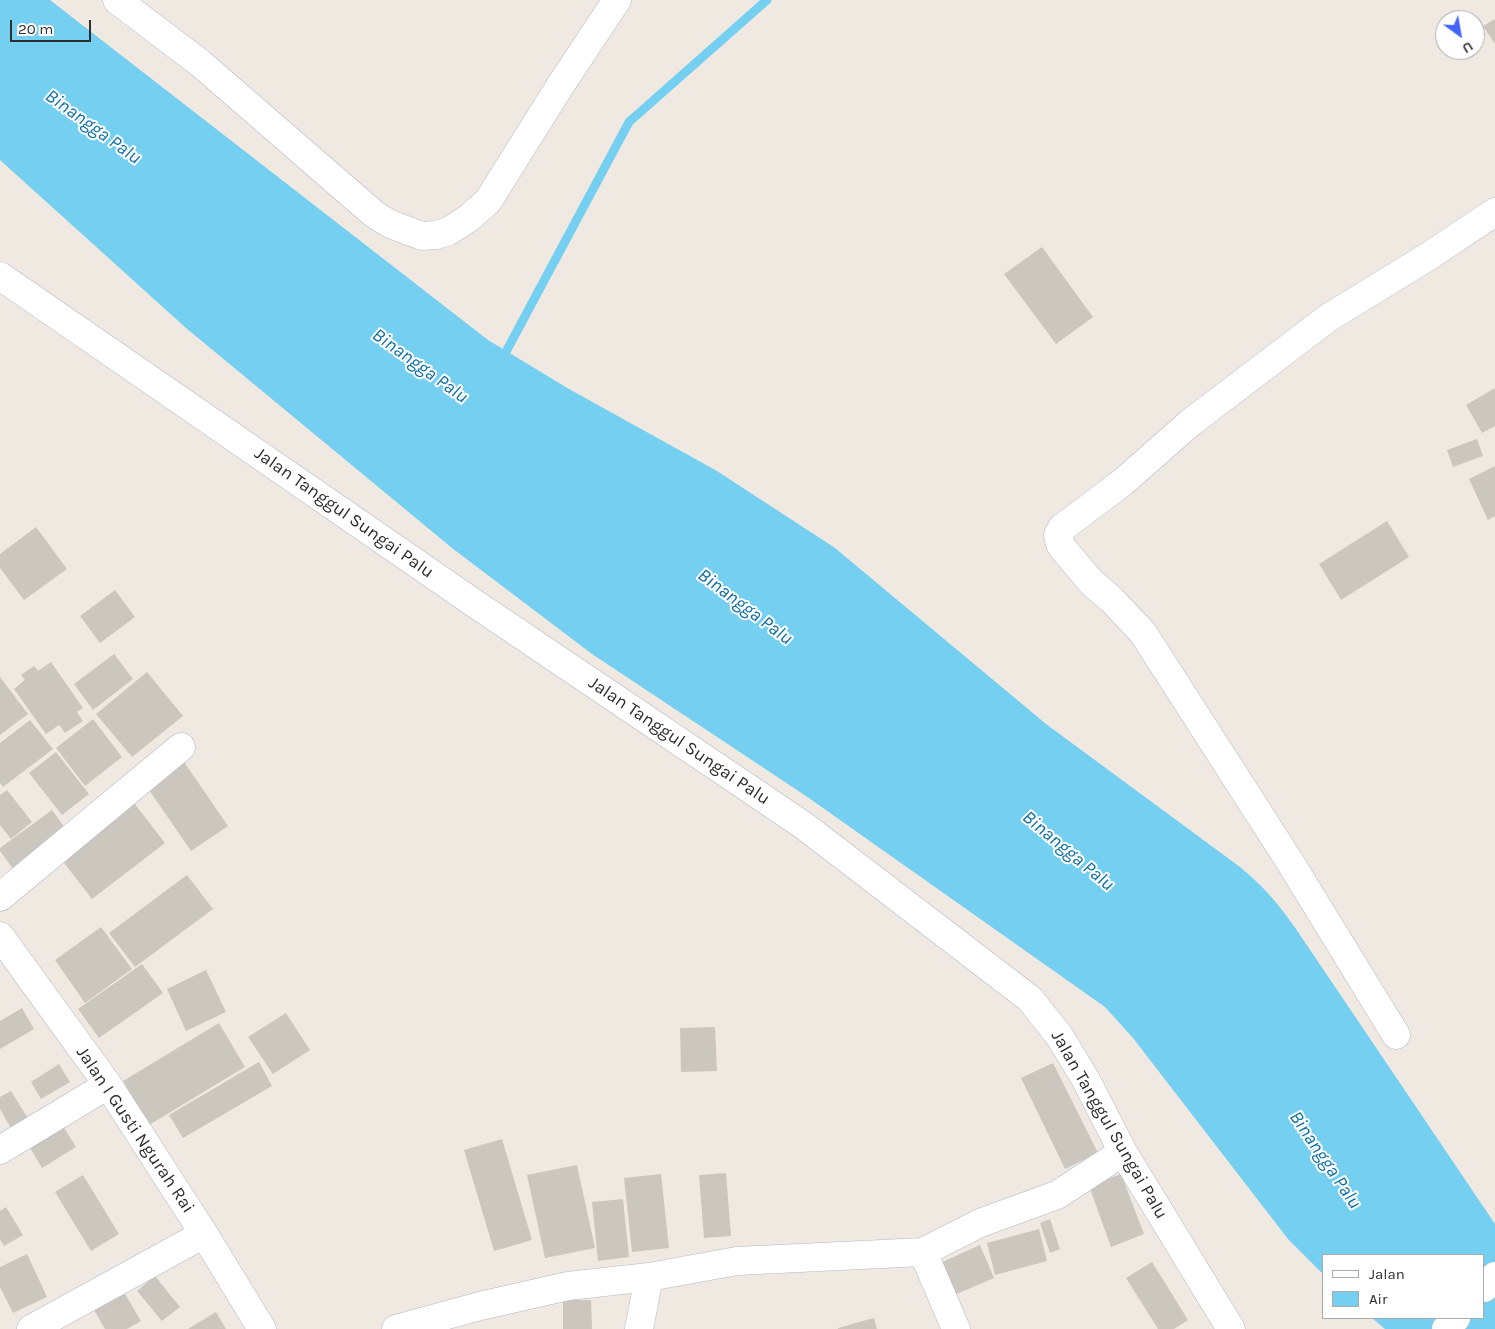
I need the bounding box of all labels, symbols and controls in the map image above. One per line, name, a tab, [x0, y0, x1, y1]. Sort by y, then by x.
scale bar	[12, 10, 94, 42]
north arrow	[1435, 10, 1485, 60]
text: 20 m	[18, 20, 53, 38]
text: U	[1459, 38, 1476, 57]
water label: Binangga Palu	[41, 85, 145, 169]
water label: Binangga Palu	[368, 324, 472, 408]
street label: Jalan Tanggul Sungai Palu	[250, 443, 438, 583]
water label: Binangga Palu	[693, 564, 797, 650]
street label: Jalan Tanggul Sungai Palu	[584, 672, 774, 810]
water label: Binangga Palu	[1017, 806, 1119, 896]
street label: Jalan Tanggul Sungai Palu	[1046, 1027, 1172, 1223]
street label: Jalan I Gusti Ngurah Rai	[71, 1043, 199, 1217]
water label: Binangga Palu	[1284, 1107, 1366, 1213]
legend	[1322, 1254, 1485, 1319]
text: Jalan	[1369, 1265, 1405, 1283]
text: Air	[1369, 1290, 1388, 1308]

